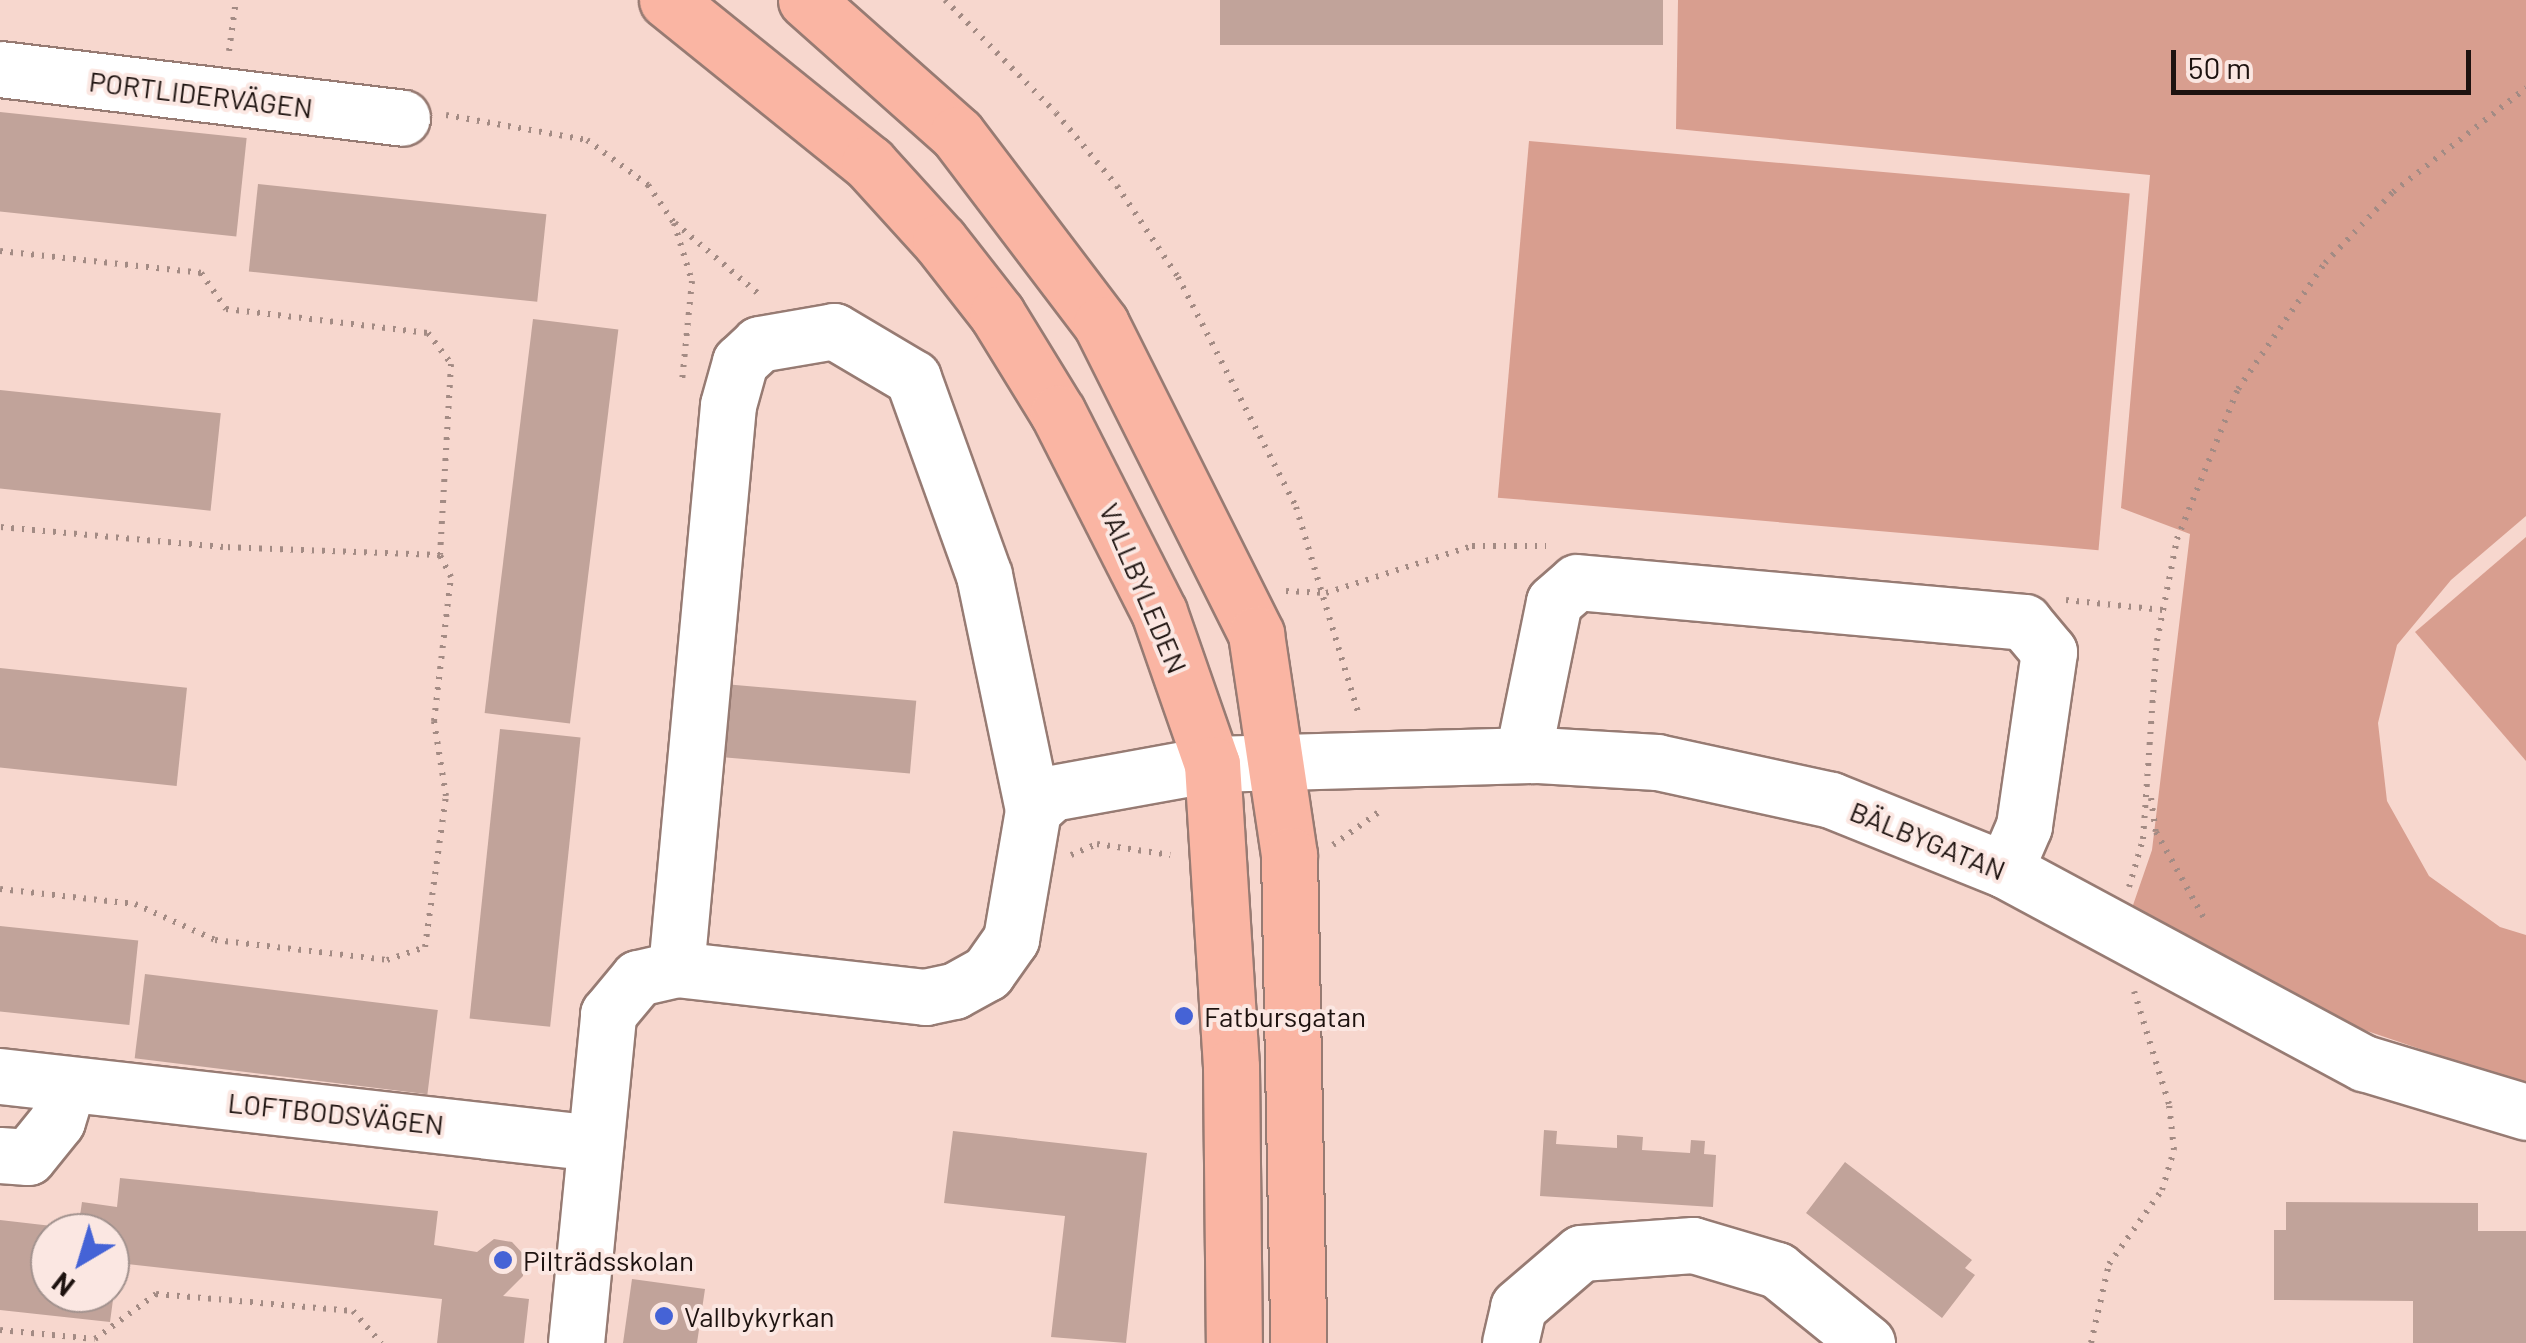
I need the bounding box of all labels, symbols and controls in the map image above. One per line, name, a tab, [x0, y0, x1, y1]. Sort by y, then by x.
scale bar	[2176, 30, 2476, 92]
text: 50 m	[2188, 49, 2251, 85]
street label: PORTLIDERVÄGEN	[87, 64, 315, 124]
street label: VALLBYLEDEN	[1093, 498, 1195, 678]
street label: BÄLBYGATAN	[1845, 794, 2011, 886]
place label: Fatbursgatan	[1204, 999, 1366, 1033]
marker: Fatbursgatan	[1173, 1005, 1195, 1027]
street label: LOFTBODSVÄGEN	[226, 1085, 446, 1141]
north arrow	[30, 1213, 130, 1313]
place label: Pilträdsskolan	[523, 1243, 694, 1277]
marker: Pilträdsskolan	[492, 1249, 514, 1271]
text: N	[45, 1266, 81, 1304]
place label: Vallbykyrkan	[684, 1299, 835, 1333]
marker: Vallbykyrkan	[653, 1305, 675, 1327]

